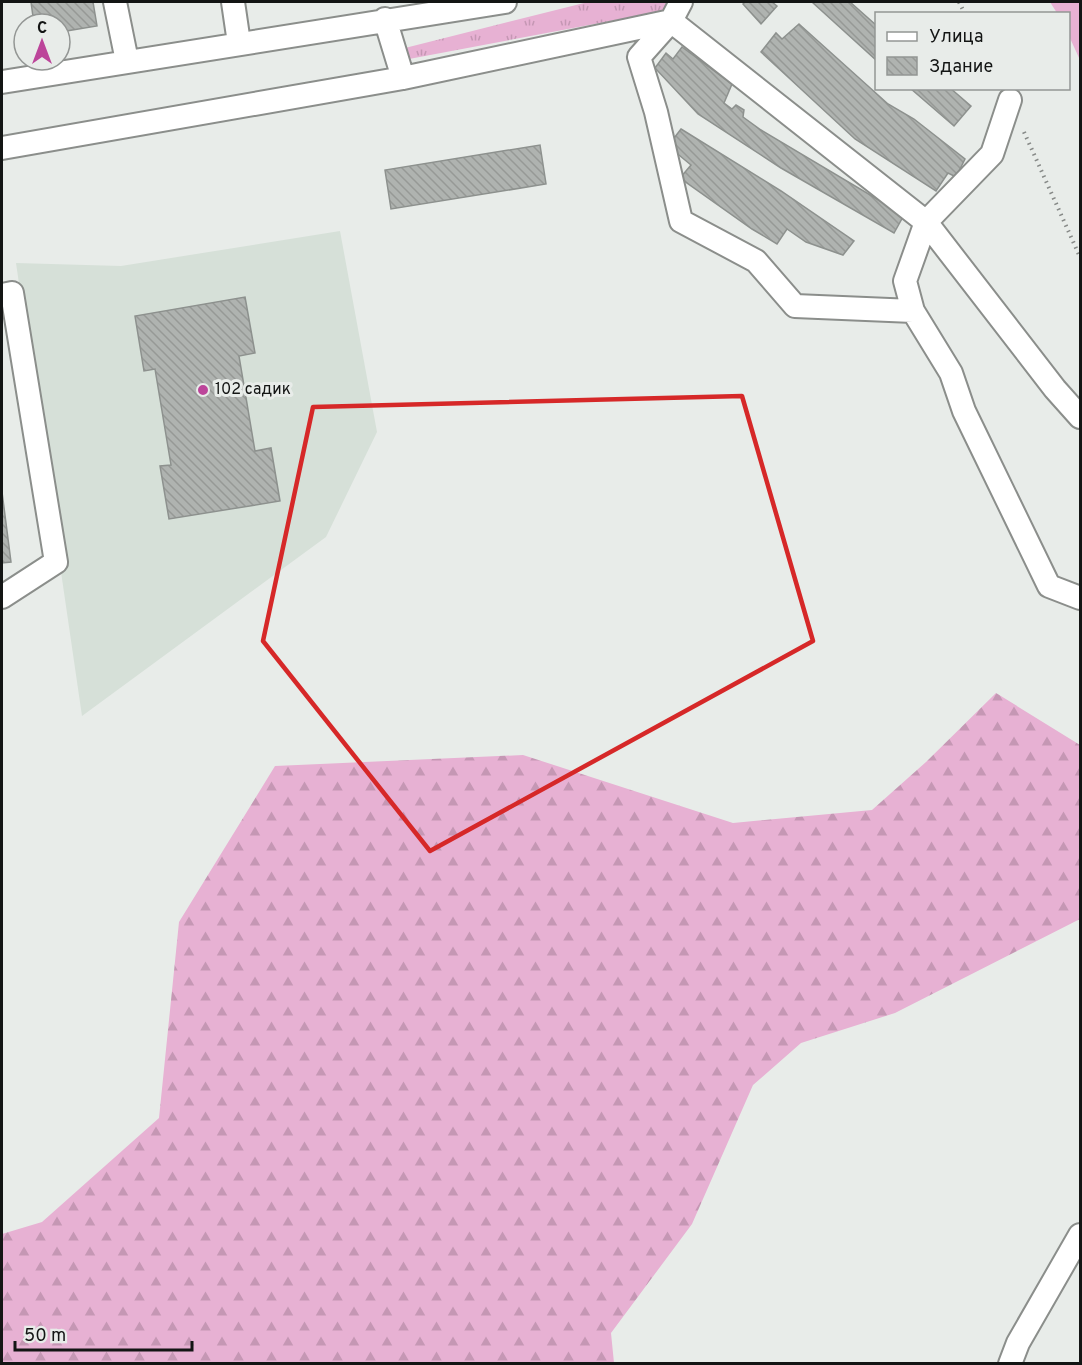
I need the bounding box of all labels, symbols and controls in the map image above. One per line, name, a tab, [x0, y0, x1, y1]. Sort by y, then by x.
north arrow	[12, 12, 72, 72]
legend	[875, 12, 1070, 90]
text: С	[37, 19, 47, 39]
text: Улица	[929, 26, 983, 49]
text: Здание	[929, 56, 993, 79]
place label: 102 садик	[215, 380, 291, 400]
marker: 102 садик	[196, 383, 210, 397]
scale bar	[15, 1314, 192, 1352]
text: 50 m	[24, 1325, 66, 1348]

